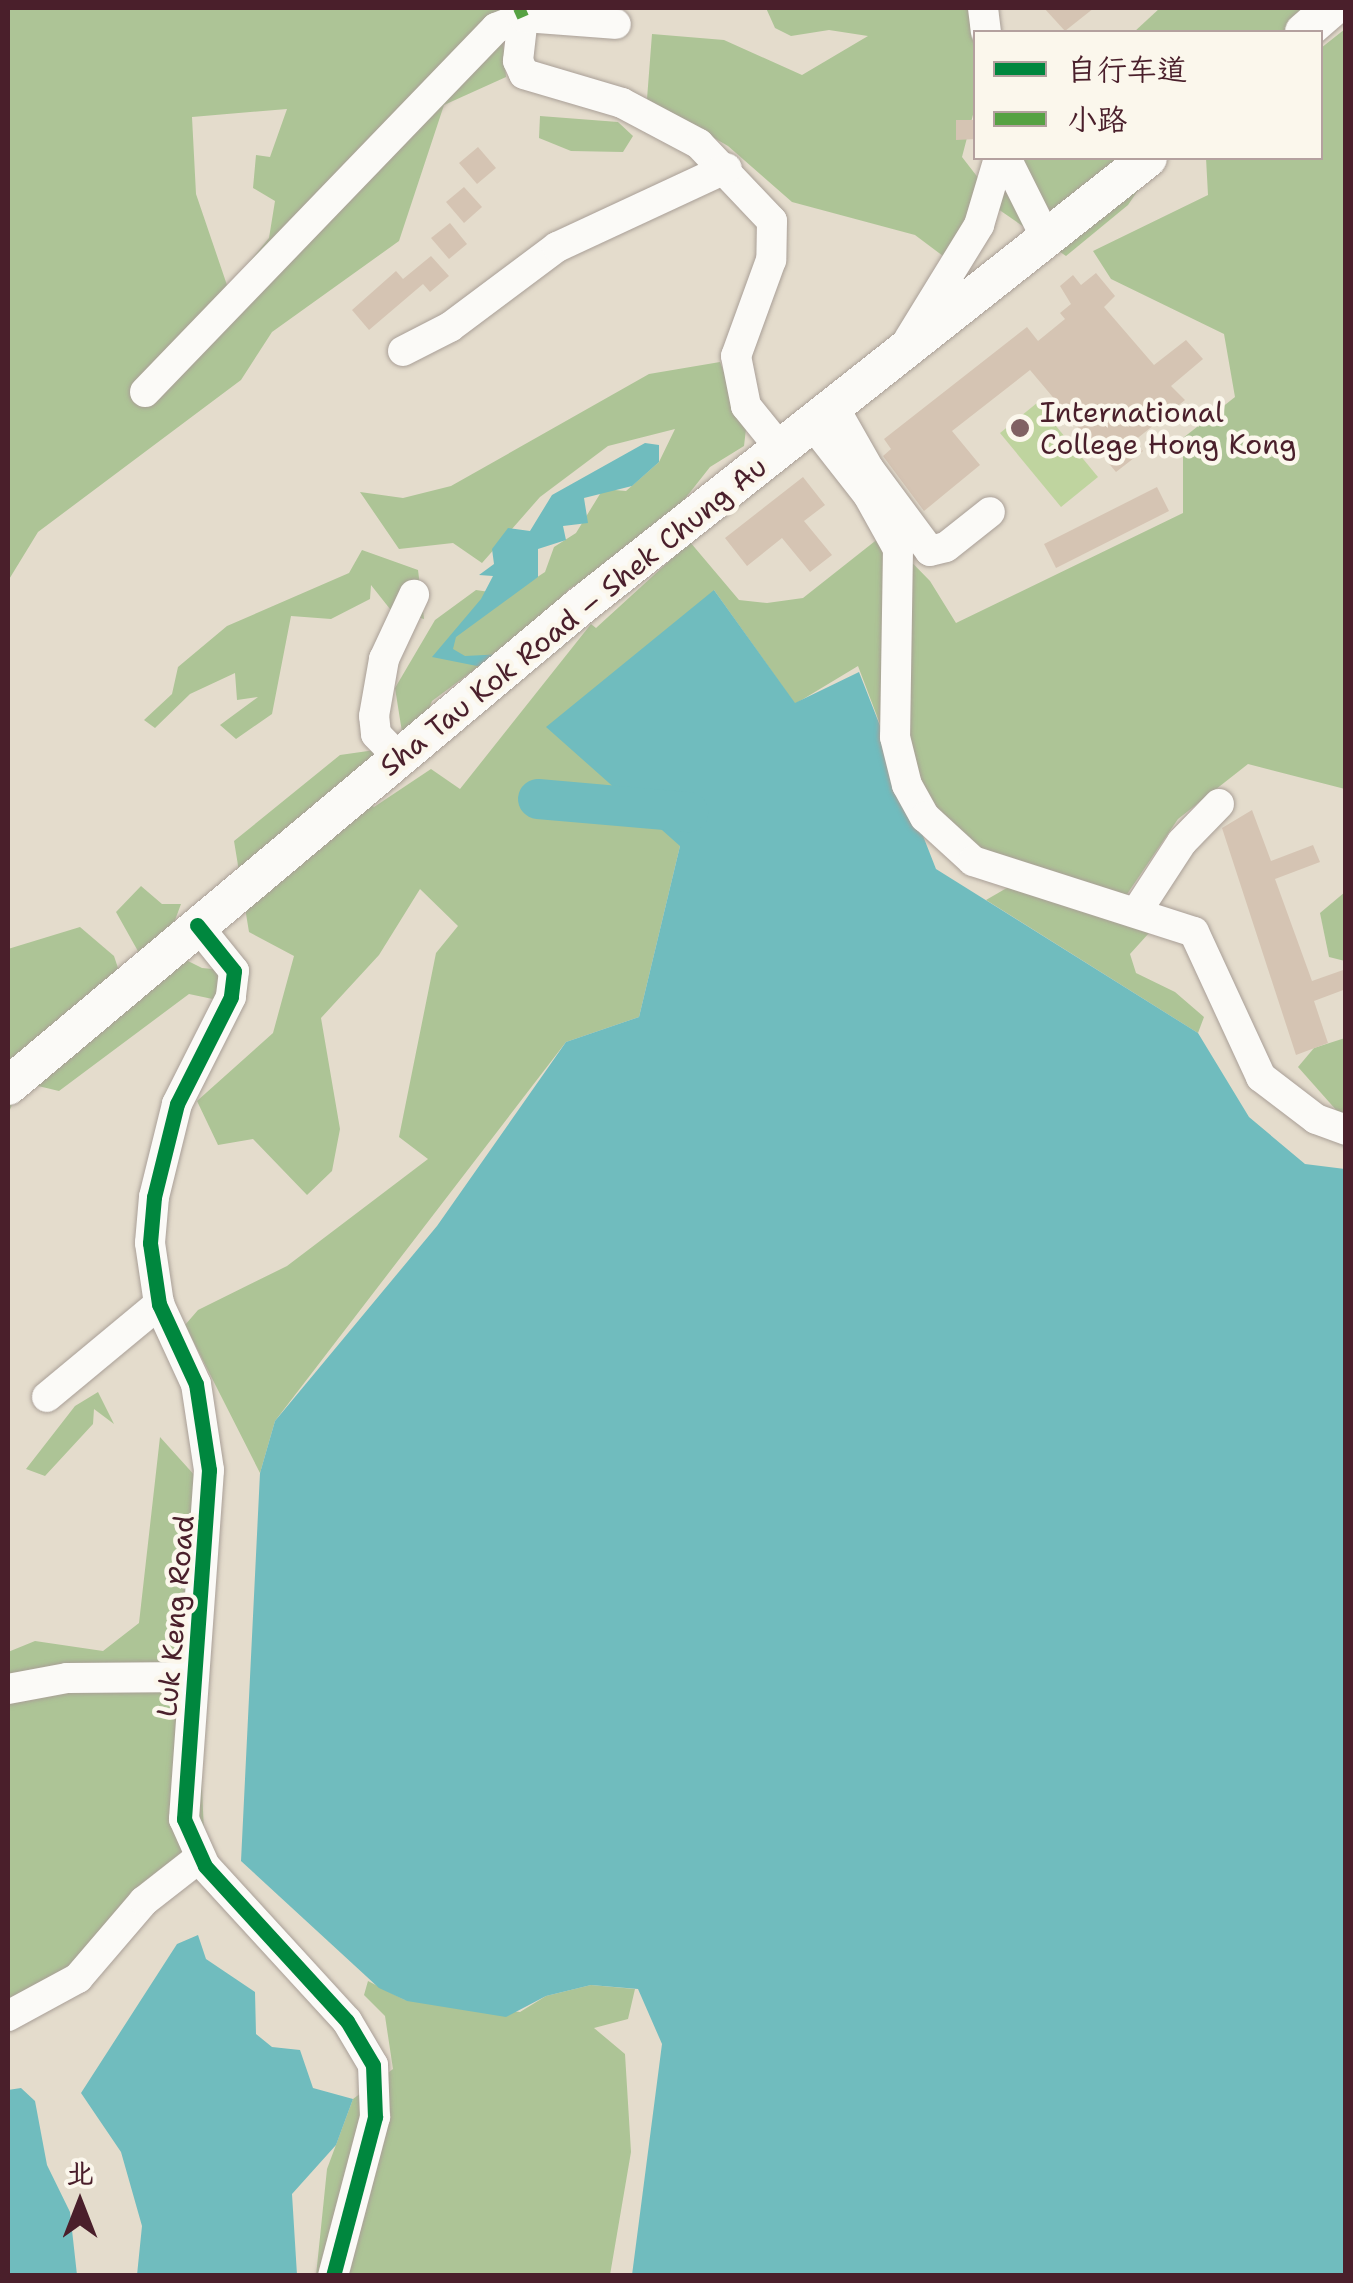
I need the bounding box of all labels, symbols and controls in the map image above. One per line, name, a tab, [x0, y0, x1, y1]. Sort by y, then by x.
legend	[973, 30, 1323, 160]
text: 自行车道	[1067, 49, 1187, 90]
text: 小路	[1067, 99, 1127, 140]
place label: International College Hong Kong	[1040, 395, 1296, 461]
marker: International College Hong Kong	[1009, 417, 1031, 439]
street label: Sha Tau Kok Road – Shek Chung Au	[373, 449, 773, 783]
street label: Luk Keng Road	[149, 1514, 201, 1718]
north arrow	[30, 2153, 130, 2253]
text: 北	[66, 2154, 94, 2192]

